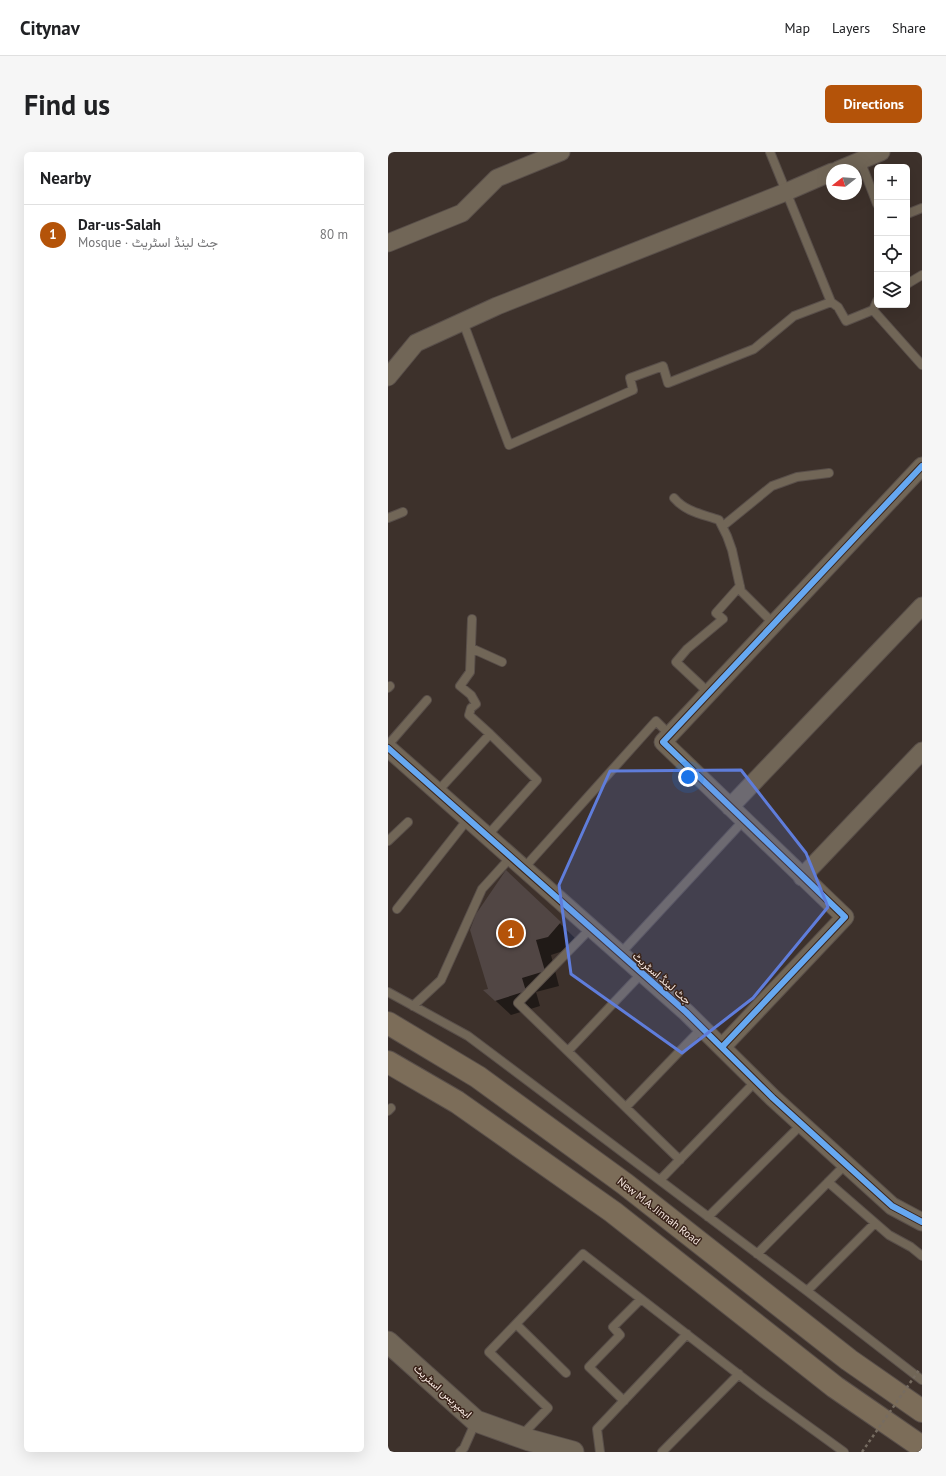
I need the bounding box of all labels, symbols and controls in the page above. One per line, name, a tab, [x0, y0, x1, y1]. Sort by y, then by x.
text: Citynav	[20, 16, 80, 40]
text: Map	[784, 19, 810, 37]
text: Layers	[832, 19, 870, 37]
text: Share	[892, 19, 926, 37]
button: Directions	[825, 85, 922, 123]
text: Find us	[24, 86, 110, 123]
north arrow	[826, 164, 862, 200]
map controls	[874, 164, 910, 308]
button: +	[874, 164, 910, 200]
text: Nearby	[40, 167, 91, 189]
button: −	[874, 200, 910, 236]
text: Dar-us-Salah	[78, 215, 161, 234]
text: 1	[49, 226, 57, 243]
text: 80 m	[320, 226, 348, 243]
text: Mosque · جٹ لینڈ اسٹریٹ	[78, 234, 218, 251]
button: locate	[874, 236, 910, 272]
button: layers	[874, 272, 910, 308]
your location	[678, 767, 698, 787]
pin: 1	[498, 918, 524, 948]
street label: جٹ لینڈ اسٹریٹ	[630, 949, 694, 1007]
street label: New M.A. Jinnah Road	[615, 1174, 703, 1248]
street label: ایمپریس اسٹریٹ	[410, 1361, 475, 1422]

